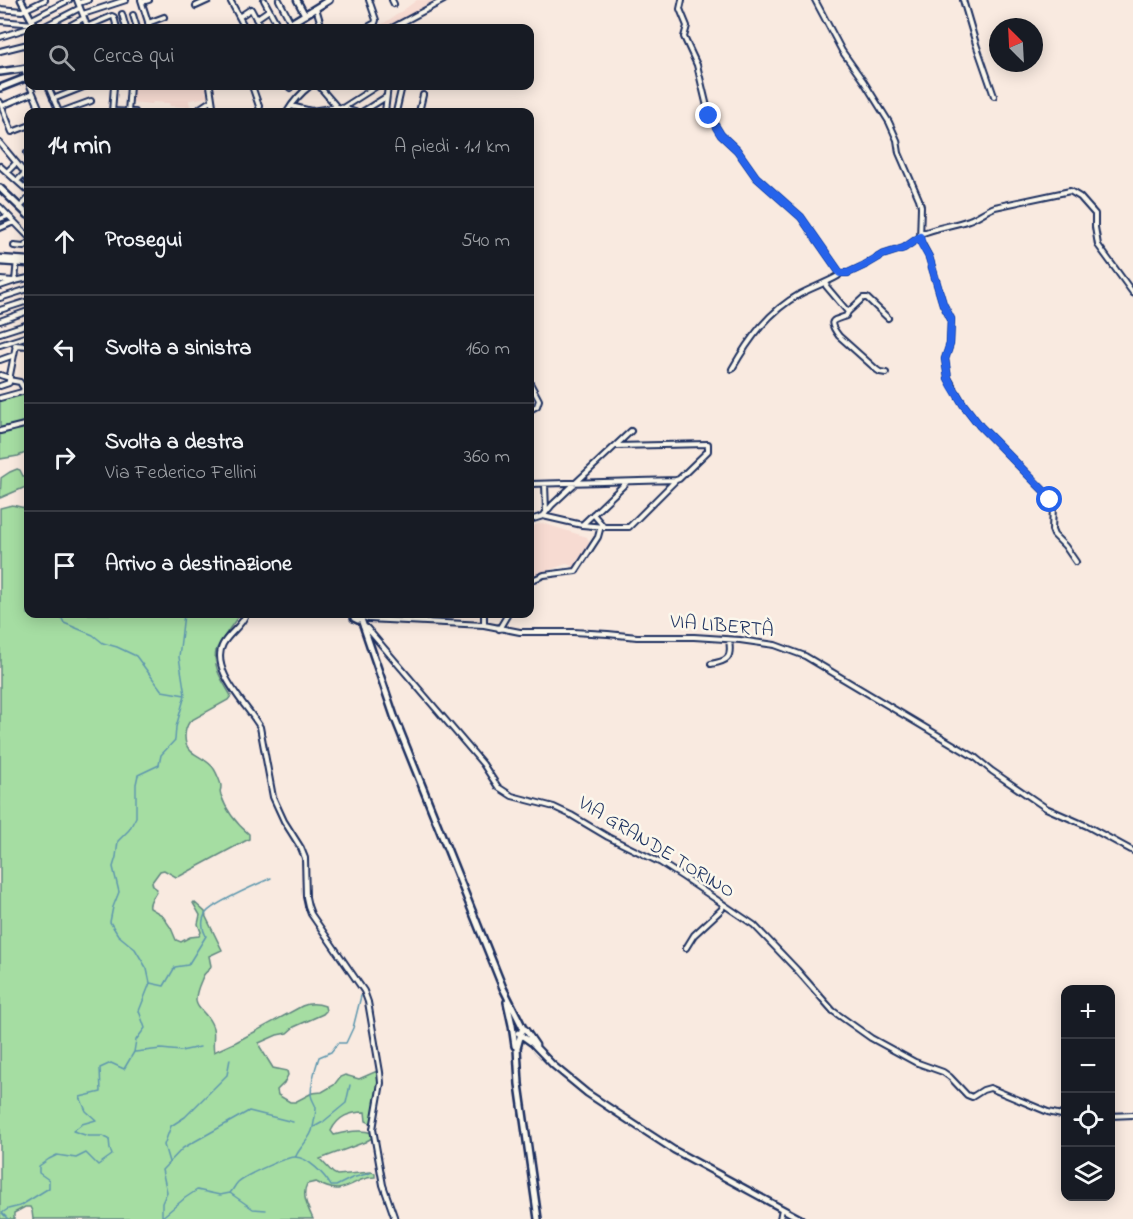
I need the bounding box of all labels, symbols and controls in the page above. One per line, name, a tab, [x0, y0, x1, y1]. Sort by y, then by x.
north arrow	[989, 18, 1043, 72]
search box	[24, 24, 534, 90]
icon: search	[45, 41, 78, 74]
text: Cerca qui	[93, 41, 175, 73]
route end	[695, 102, 721, 128]
text: 14 min	[48, 128, 111, 166]
text: A piedi · 1.1 km	[394, 133, 510, 162]
icon: ahead	[48, 225, 81, 258]
text: Prosegui	[105, 225, 182, 257]
text: 540 m	[461, 227, 510, 256]
icon: left	[48, 333, 81, 366]
text: Svolta a sinistra	[105, 333, 252, 365]
text: 160 m	[466, 335, 510, 364]
text: Svolta a destra	[105, 427, 244, 459]
icon: right	[48, 441, 81, 474]
text: 360 m	[464, 443, 510, 472]
text: Via Federico Fellini	[105, 459, 257, 488]
route start	[1036, 486, 1062, 512]
icon: arrive	[48, 549, 81, 582]
text: Arrivo a destinazione	[105, 549, 292, 581]
street label: VIA LIBERTÀ	[668, 608, 775, 646]
street label: VIA GRANDE TORINO	[571, 789, 740, 906]
map controls	[1061, 985, 1115, 1201]
button: +	[1061, 985, 1115, 1039]
button: −	[1061, 1039, 1115, 1093]
button: locate	[1061, 1093, 1115, 1147]
button: layers	[1061, 1147, 1115, 1201]

